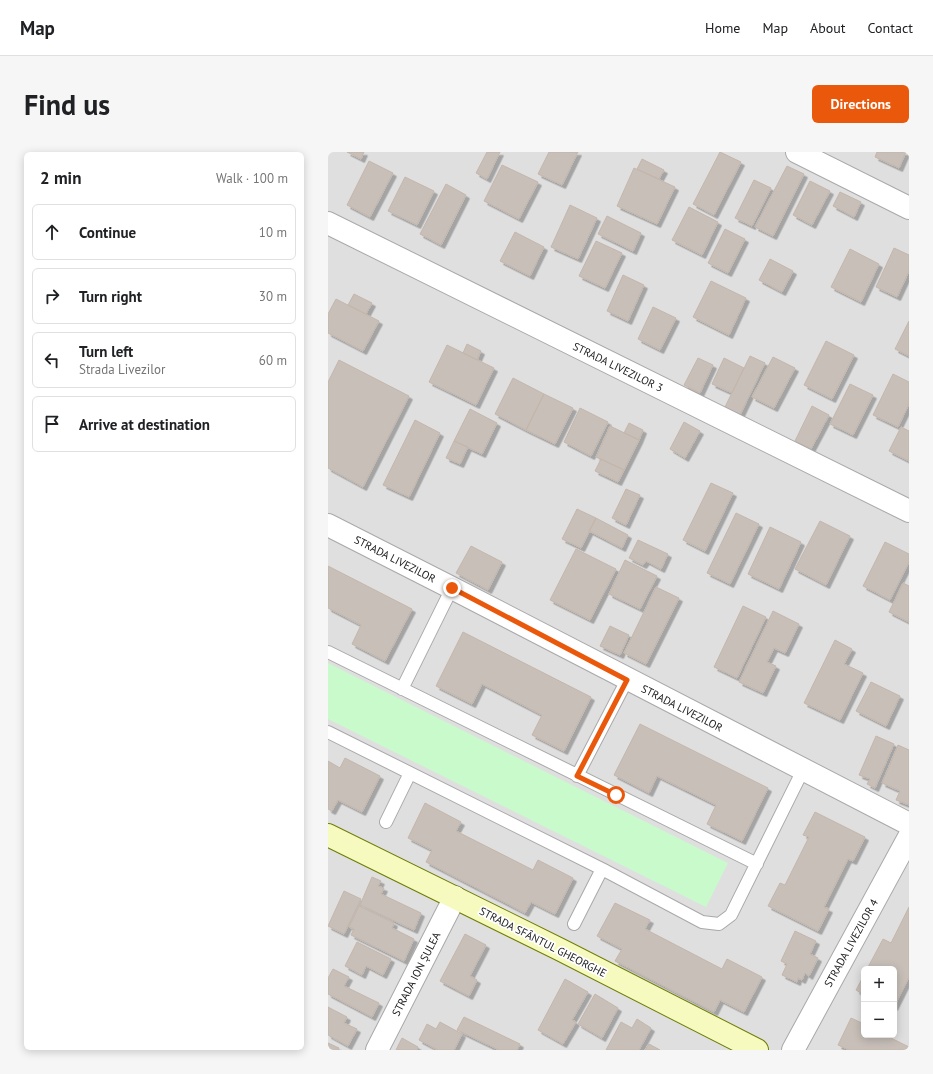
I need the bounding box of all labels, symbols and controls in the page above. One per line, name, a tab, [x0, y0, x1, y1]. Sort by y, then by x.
text: Map	[20, 16, 55, 40]
text: Home	[705, 19, 740, 37]
text: Map	[762, 19, 788, 37]
text: About	[810, 19, 846, 37]
text: Contact	[868, 19, 913, 37]
button: Directions	[812, 85, 909, 123]
text: Find us	[24, 86, 110, 123]
text: 2 min	[40, 167, 81, 189]
text: Walk · 100 m	[216, 170, 288, 187]
icon: ahead	[41, 221, 63, 243]
text: Continue	[79, 223, 136, 242]
text: 10 m	[259, 224, 287, 241]
icon: right	[41, 285, 63, 307]
text: Turn right	[79, 287, 142, 306]
text: 30 m	[259, 288, 287, 305]
street label: STRADA LIVEZILOR 3	[571, 339, 665, 395]
text: Turn left	[79, 342, 133, 361]
icon: left	[41, 349, 63, 371]
text: 60 m	[259, 352, 287, 369]
text: Strada Livezilor	[79, 361, 165, 378]
icon: arrive	[41, 413, 63, 435]
text: Arrive at destination	[79, 415, 210, 434]
street label: STRADA LIVEZILOR	[352, 532, 439, 586]
route end	[443, 579, 461, 597]
street label: STRADA LIVEZILOR	[639, 681, 726, 735]
route start	[607, 786, 625, 804]
street label: STRADA LIVEZILOR 4	[821, 896, 881, 990]
street label: STRADA SFÂNTUL GHEORGHE	[477, 904, 609, 980]
street label: STRADA ION ȘULEA	[389, 929, 444, 1018]
map controls	[861, 966, 897, 1038]
button: +	[861, 966, 897, 1002]
button: −	[861, 1002, 897, 1038]

